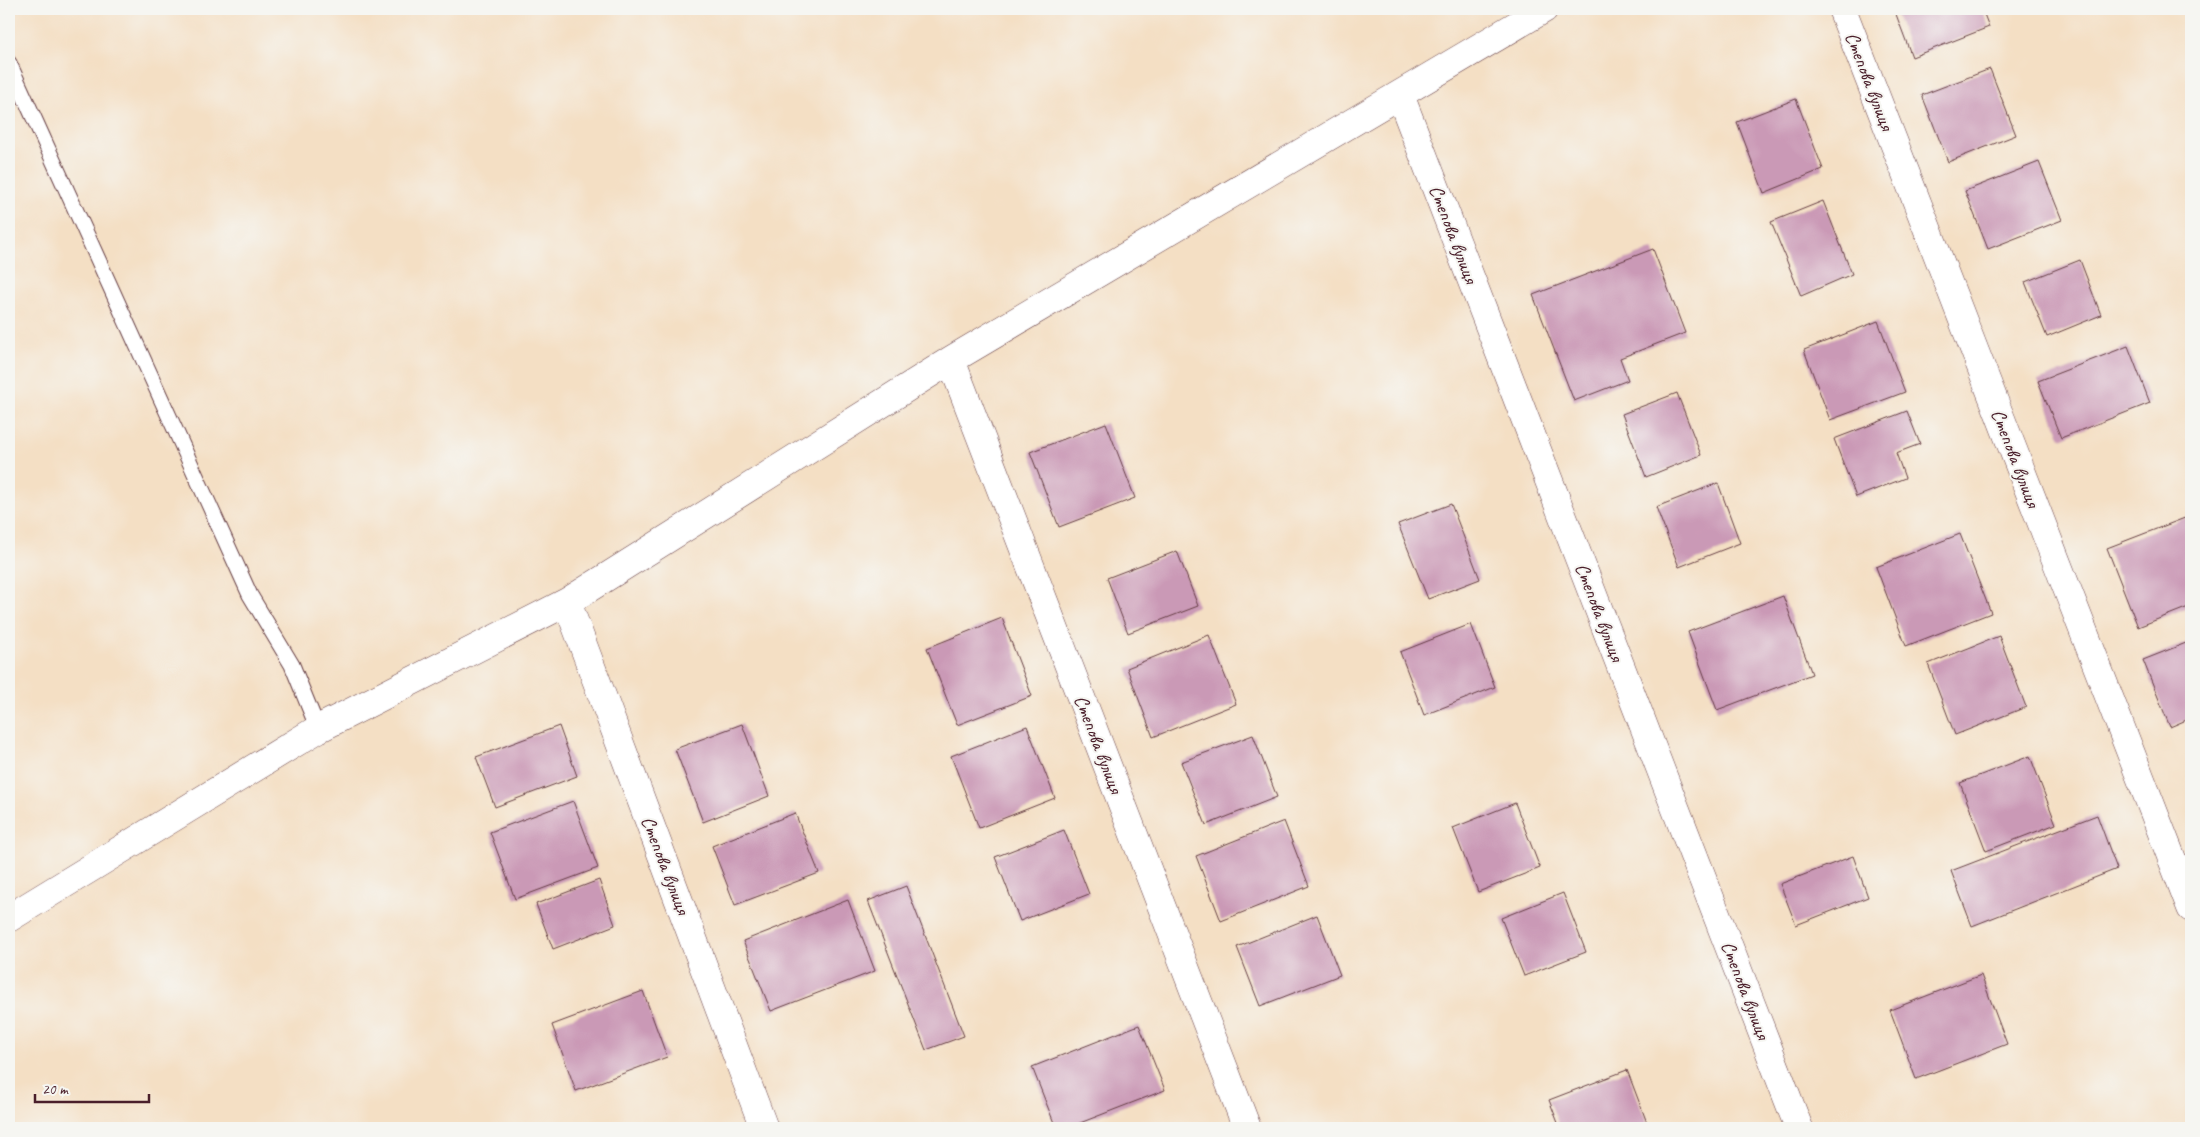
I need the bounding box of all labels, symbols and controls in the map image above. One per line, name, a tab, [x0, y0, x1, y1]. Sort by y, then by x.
street label: Степова вулиця	[1839, 29, 1900, 136]
street label: Степова вулиця	[1423, 182, 1484, 289]
street label: Степова вулиця	[1985, 406, 2046, 513]
street label: Степова вулиця	[1569, 560, 1630, 667]
street label: Степова вулиця	[1068, 692, 1129, 799]
street label: Степова вулиця	[635, 813, 696, 920]
street label: Степова вулиця	[1715, 938, 1776, 1045]
scale bar	[35, 1072, 149, 1104]
text: 20 m	[42, 1080, 69, 1099]

